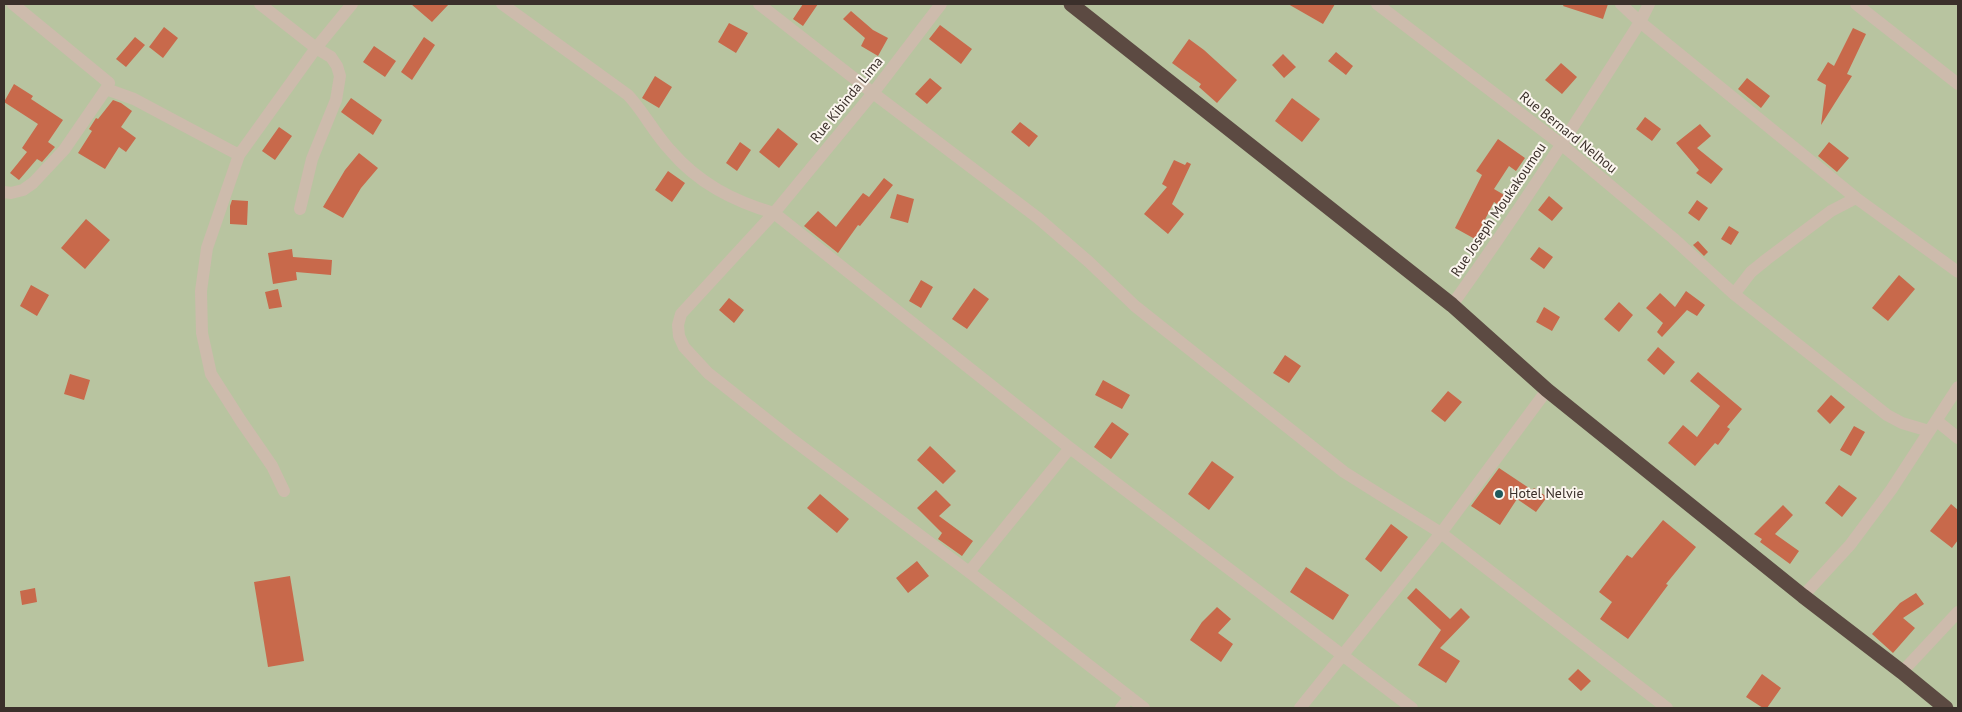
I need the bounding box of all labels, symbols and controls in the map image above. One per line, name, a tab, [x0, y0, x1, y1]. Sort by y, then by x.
street label: Rue Kibinda Lima	[807, 54, 887, 146]
street label: Rue Bernard Nelhou	[1516, 89, 1620, 177]
street label: Rue Joseph Moukakoumou	[1448, 140, 1550, 280]
place label: Hotel Nelvie	[1509, 486, 1584, 502]
marker: Hotel Nelvie	[1493, 488, 1505, 500]

